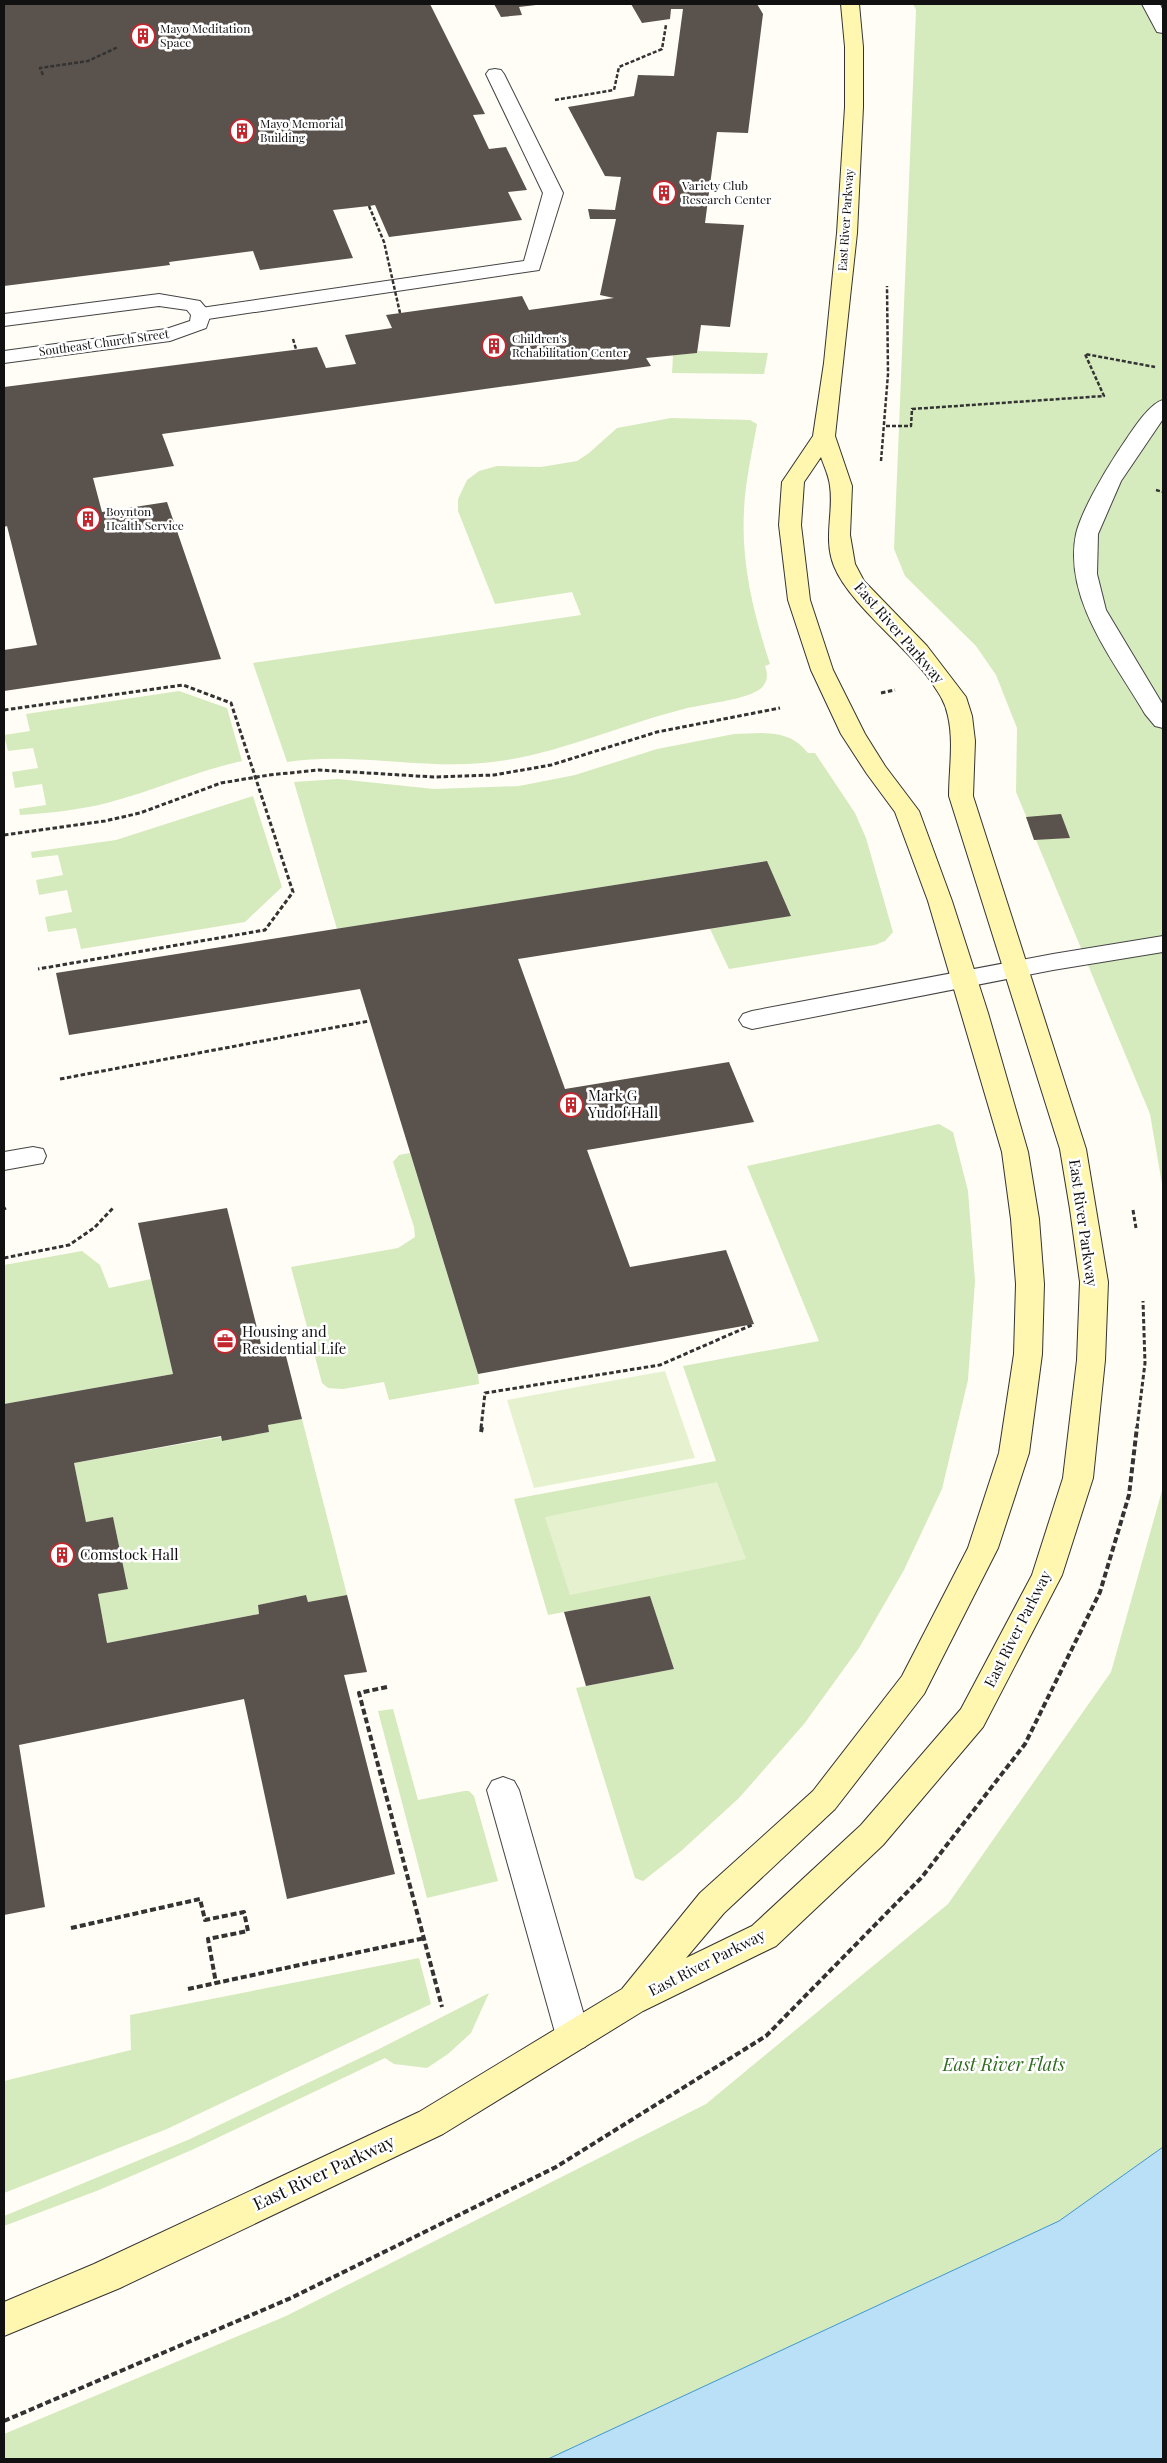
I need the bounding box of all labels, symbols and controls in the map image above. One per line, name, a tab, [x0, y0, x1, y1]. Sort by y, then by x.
place label: Mayo Meditation Space	[160, 20, 250, 50]
building icon: Mayo Meditation Space	[130, 23, 156, 49]
place label: Mayo Memorial Building	[260, 115, 344, 145]
building icon: Mayo Memorial Building	[229, 118, 255, 144]
street label: East River Parkway	[833, 168, 857, 272]
place label: Variety Club Research Center	[681, 177, 772, 207]
building icon: Variety Club Research Center	[651, 180, 677, 206]
street label: Southeast Church Street	[38, 325, 171, 359]
place label: Children's Rehabilitation Center	[512, 330, 629, 360]
building icon: Children's Rehabilitation Center	[481, 333, 507, 359]
place label: Boynton Health Service	[106, 503, 184, 533]
building icon: Boynton Health Service	[75, 506, 101, 532]
street label: East River Parkway	[850, 577, 950, 688]
place label: Mark G Yudof Hall	[587, 1085, 658, 1122]
building icon: Mark G Yudof Hall	[558, 1092, 584, 1118]
street label: East River Parkway	[1065, 1158, 1103, 1288]
place label: Housing and Residential Life	[242, 1321, 346, 1358]
office icon: Housing and Residential Life	[212, 1328, 238, 1354]
building icon: Comstock Hall	[49, 1542, 75, 1568]
place label: Comstock Hall	[80, 1544, 179, 1564]
street label: East River Parkway	[979, 1566, 1055, 1690]
street label: East River Parkway	[645, 1924, 769, 2000]
park label: East River Flats	[942, 2052, 1065, 2076]
street label: East River Parkway	[249, 2129, 398, 2215]

